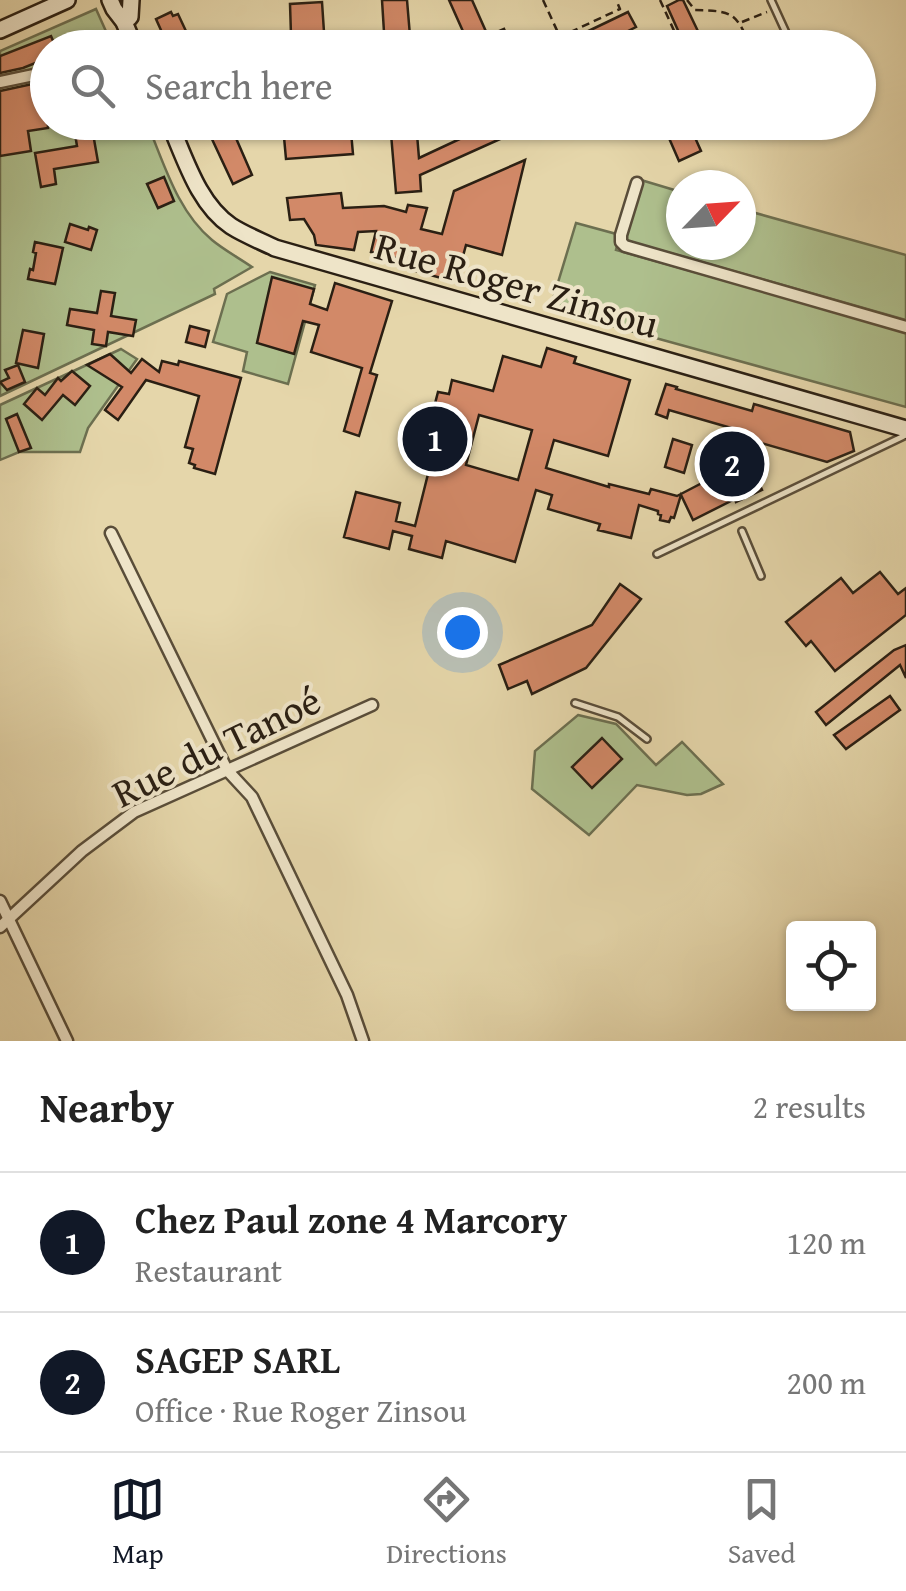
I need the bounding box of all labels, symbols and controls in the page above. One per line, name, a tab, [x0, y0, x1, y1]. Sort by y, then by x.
search box	[30, 30, 876, 140]
text: Search here	[145, 57, 333, 113]
icon: search	[65, 58, 120, 113]
north arrow	[666, 170, 756, 260]
street label: Rue Roger Zinsou	[368, 215, 666, 353]
pin: 1	[402, 402, 468, 476]
pin: 2	[700, 426, 764, 502]
your location	[437, 607, 488, 658]
street label: Rue du Tanoé	[102, 670, 330, 822]
map controls	[786, 921, 876, 1011]
button: locate	[786, 921, 876, 1011]
text: Nearby	[40, 1076, 174, 1137]
text: 2 results	[753, 1083, 866, 1130]
text: Chez Paul zone 4 Marcory	[135, 1191, 567, 1247]
text: 1	[64, 1219, 81, 1266]
text: 120 m	[787, 1219, 866, 1266]
text: Restaurant	[135, 1247, 282, 1294]
text: SAGEP SARL	[135, 1331, 340, 1387]
text: 2	[64, 1359, 81, 1406]
text: 200 m	[787, 1359, 866, 1406]
text: Office · Rue Roger Zinsou	[135, 1387, 467, 1434]
tab: Map	[110, 1472, 165, 1573]
tab: Directions	[386, 1472, 507, 1573]
tab: Saved	[728, 1472, 796, 1573]

